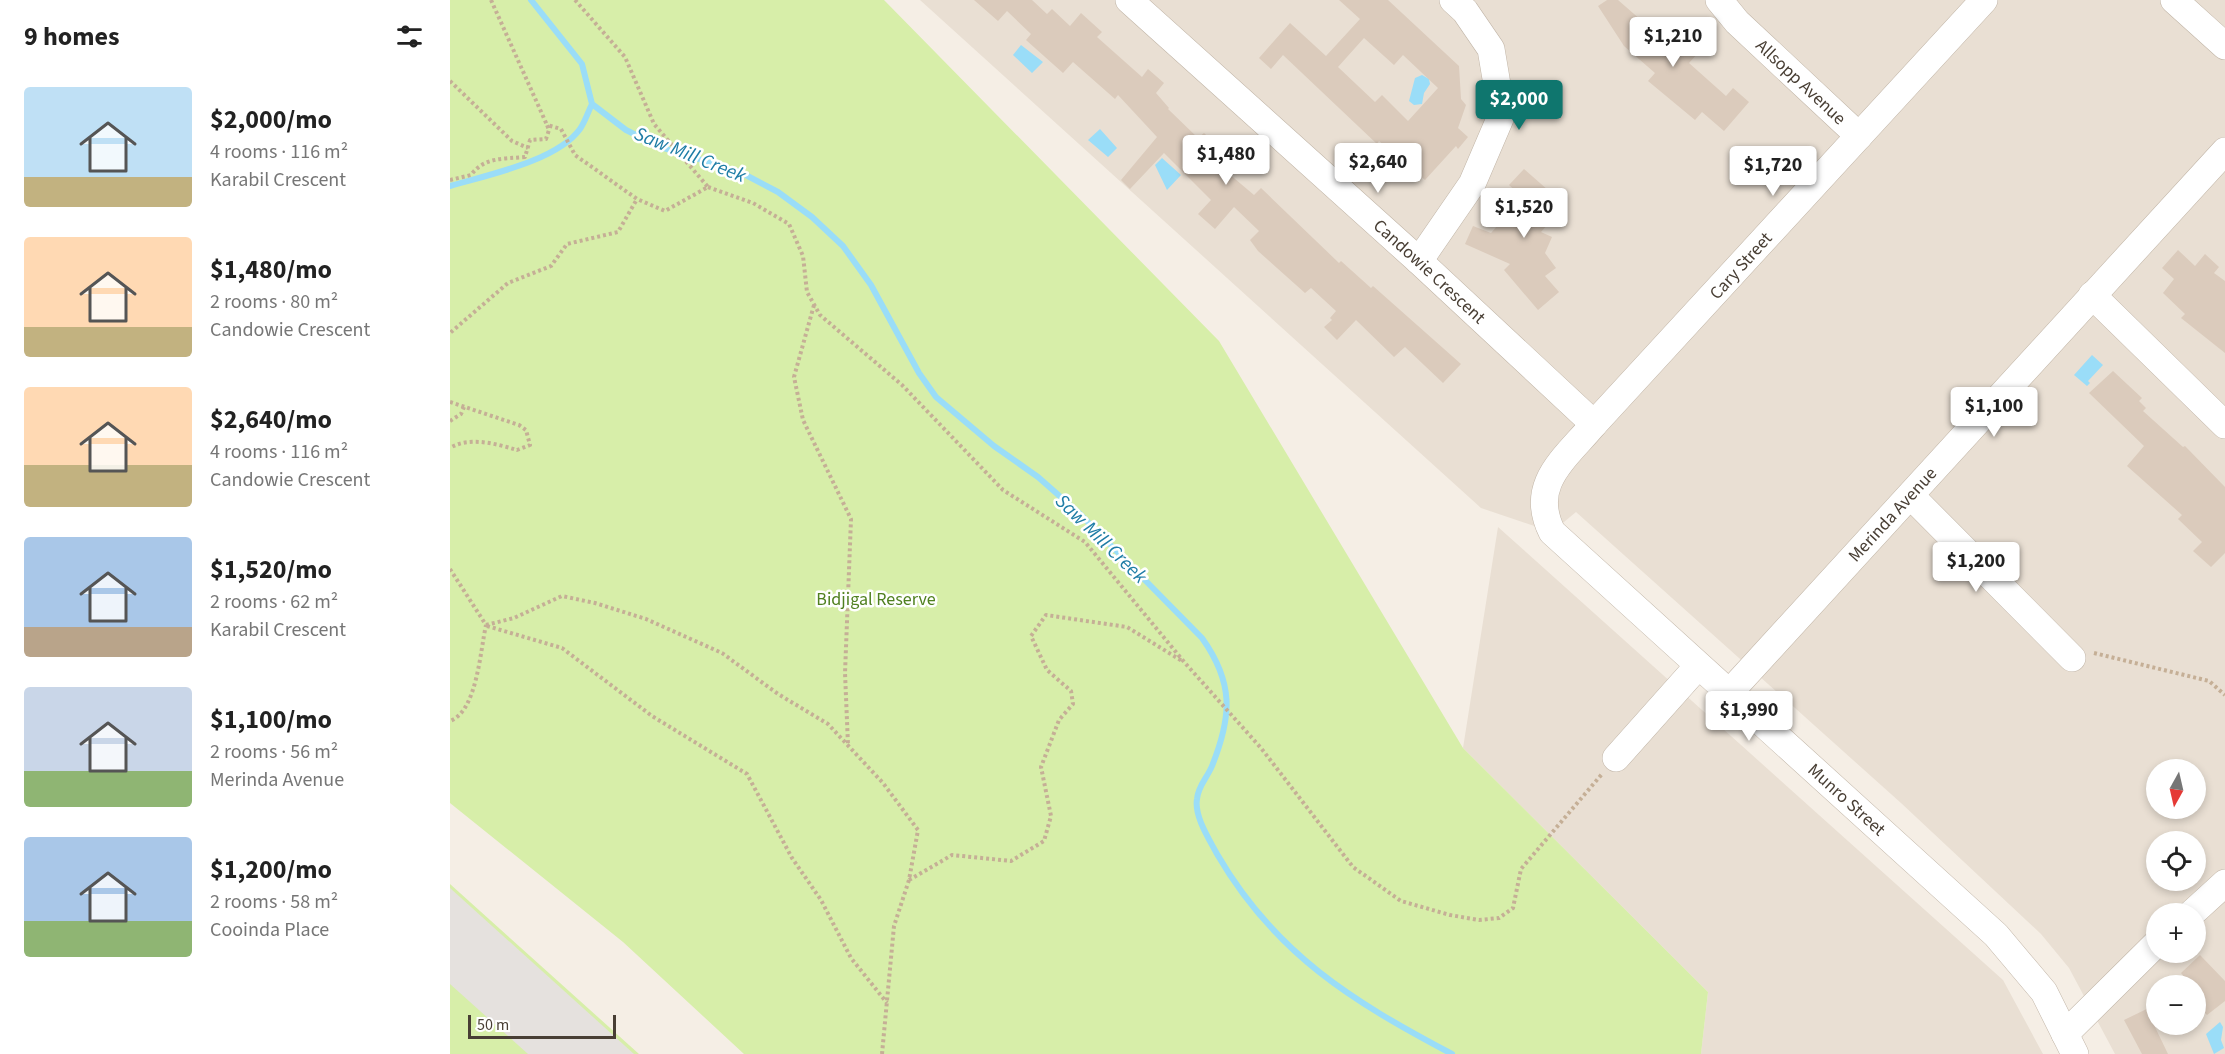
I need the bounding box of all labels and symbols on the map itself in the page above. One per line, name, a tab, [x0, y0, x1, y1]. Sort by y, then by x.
pin: $1,210	[1624, 17, 1722, 68]
street label: Allsopp Avenue	[1750, 33, 1852, 130]
pin: $2,000	[1470, 80, 1568, 131]
water label: Saw Mill Creek	[630, 120, 750, 190]
pin: $1,480	[1177, 135, 1275, 186]
pin: $2,640	[1329, 143, 1427, 194]
pin: $1,720	[1724, 146, 1822, 197]
pin: $1,520	[1475, 188, 1573, 239]
street label: Candowie Crescent	[1368, 213, 1491, 329]
street label: Cary Street	[1704, 227, 1778, 305]
pin: $1,100	[1945, 387, 2043, 438]
street label: Merinda Avenue	[1842, 461, 1942, 567]
water label: Saw Mill Creek	[1049, 488, 1154, 590]
pin: $1,200	[1927, 542, 2025, 593]
park label: Bidjigal Reserve	[816, 587, 936, 612]
pin: $1,990	[1700, 691, 1798, 742]
street label: Munro Street	[1802, 758, 1891, 842]
north arrow	[2146, 759, 2206, 819]
scale bar	[468, 1012, 616, 1040]

